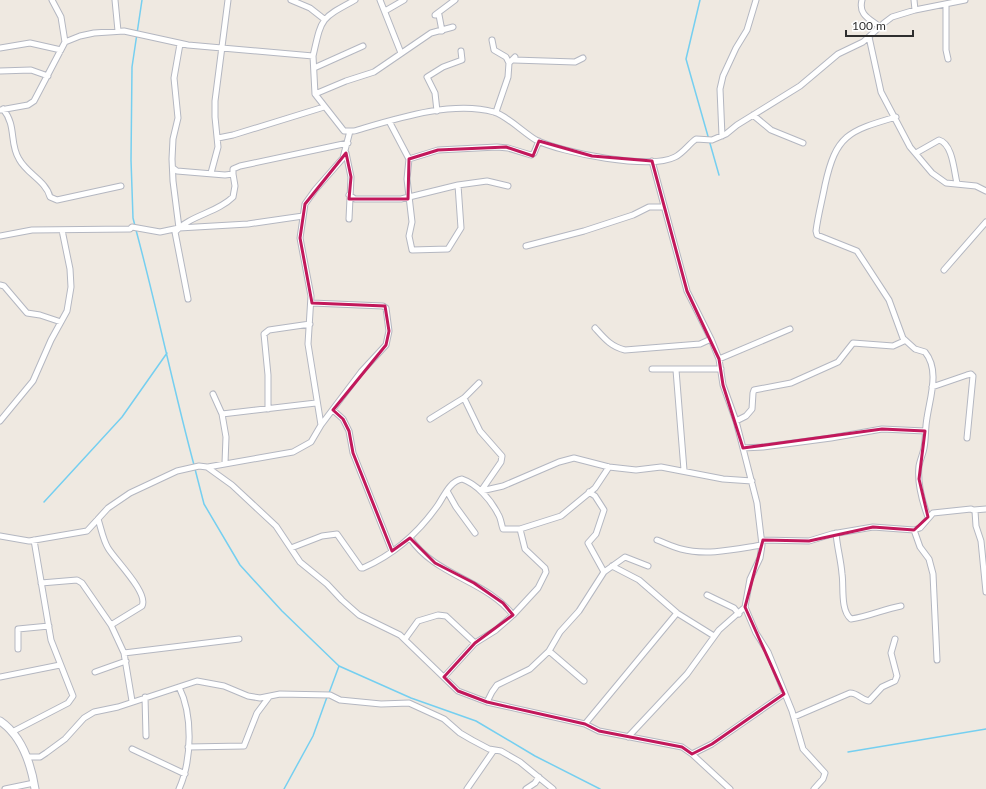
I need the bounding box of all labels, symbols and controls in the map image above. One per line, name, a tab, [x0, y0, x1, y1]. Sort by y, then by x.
scale bar	[846, 12, 913, 38]
text: 100 m	[852, 18, 886, 33]

